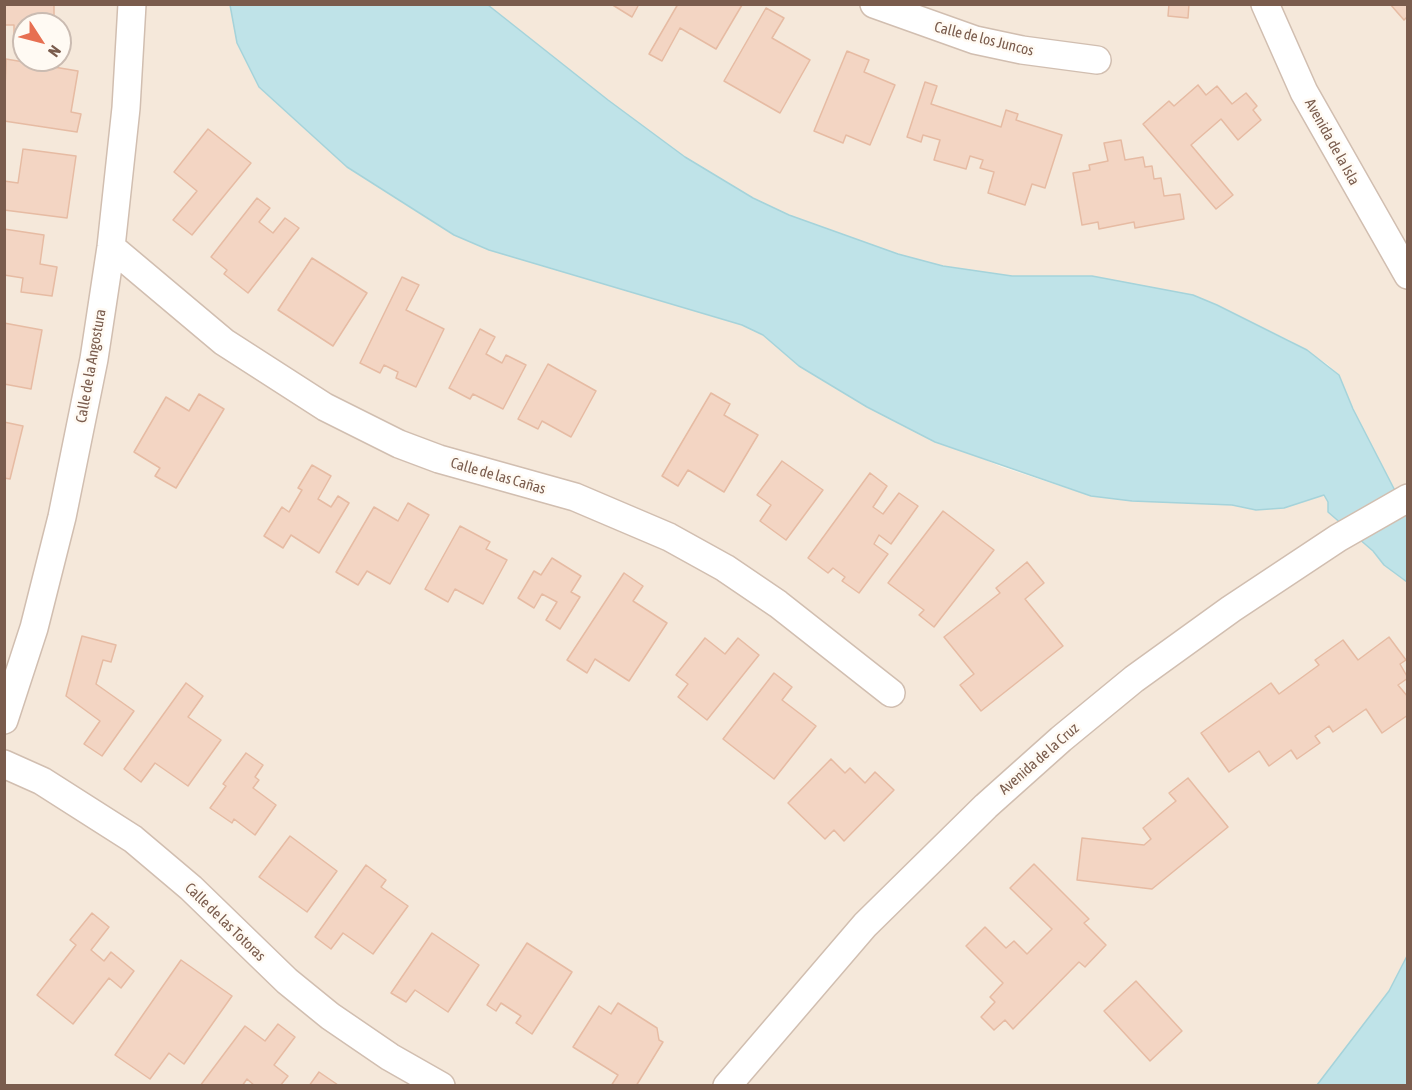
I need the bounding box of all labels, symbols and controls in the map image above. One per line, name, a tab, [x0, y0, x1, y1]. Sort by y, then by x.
north arrow	[12, 12, 72, 72]
street label: Calle de los Juncos	[932, 18, 1036, 60]
text: N	[45, 42, 65, 61]
street label: Avenida de la Isla	[1301, 96, 1363, 188]
street label: Calle de la Angostura	[72, 308, 110, 424]
street label: Calle de las Cañas	[448, 454, 548, 498]
street label: Avenida de la Cruz	[995, 719, 1083, 799]
street label: Calle de las Totoras	[181, 879, 269, 965]

